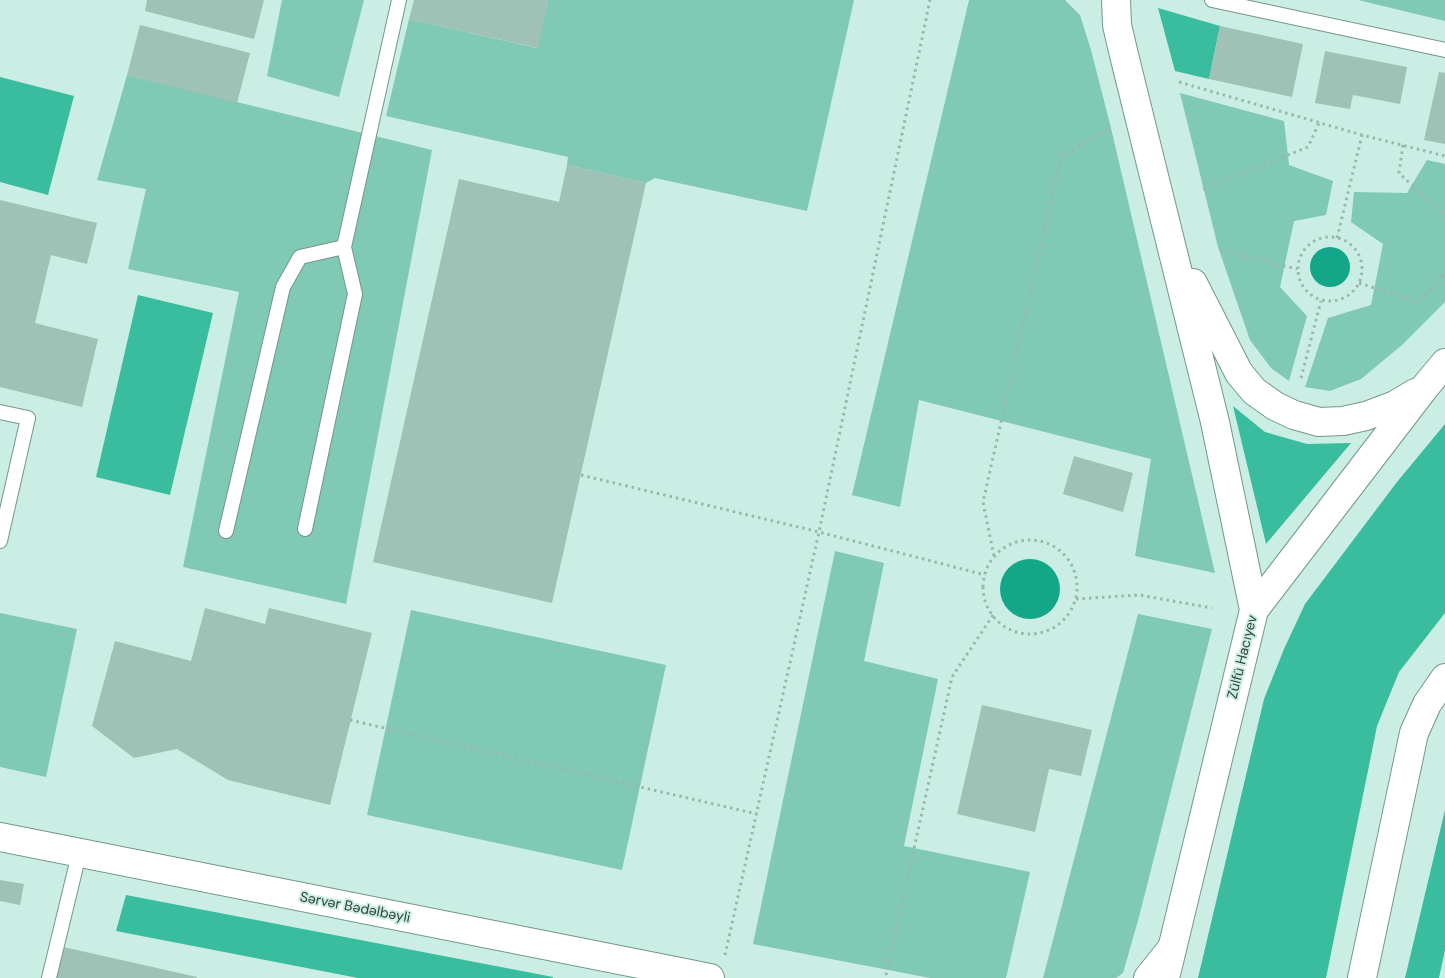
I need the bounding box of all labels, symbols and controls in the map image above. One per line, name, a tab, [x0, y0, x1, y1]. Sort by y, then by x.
street label: Zülfü Hacıyev	[1224, 613, 1262, 701]
street label: Sərvər Bədəlbəyli	[298, 889, 412, 927]

